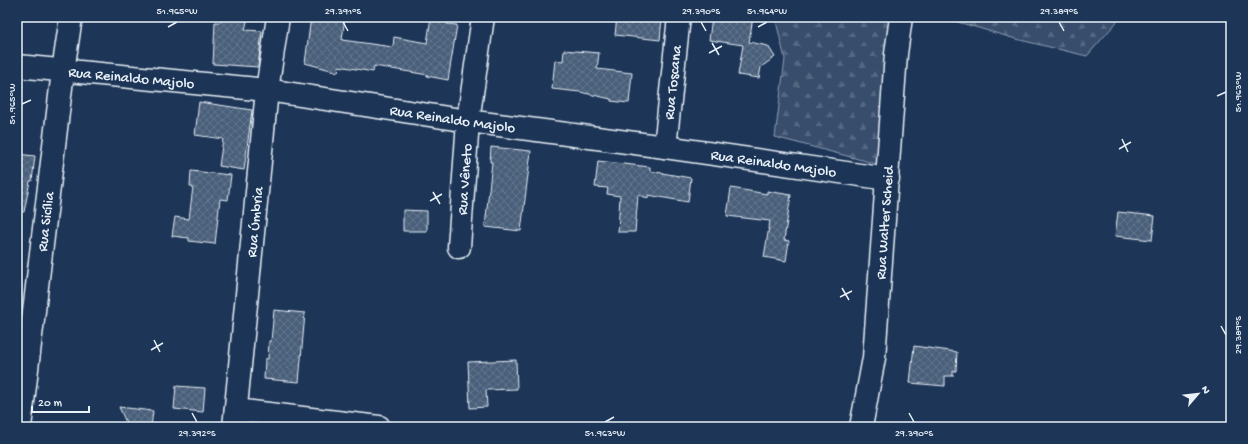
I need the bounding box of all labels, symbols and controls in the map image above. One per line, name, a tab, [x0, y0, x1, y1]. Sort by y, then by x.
text: 51.965°W	[157, 6, 198, 18]
text: 29.391°S	[325, 6, 362, 18]
text: 29.390°S	[682, 6, 720, 18]
text: 51.964°W	[747, 6, 788, 18]
text: 29.389°S	[1040, 6, 1078, 18]
street label: Rua Toscana	[661, 44, 687, 121]
street label: Rua Reinaldo Majolo	[67, 64, 195, 94]
text: 51.963°W	[1233, 71, 1245, 112]
text: 51.965°W	[7, 83, 19, 124]
street label: Rua Reinaldo Majolo	[388, 102, 517, 138]
street label: Rua Vêneto	[454, 143, 477, 216]
street label: Rua Reinaldo Majolo	[709, 147, 838, 183]
street label: Rua Walter Scheid	[873, 164, 899, 280]
street label: Rua Úmbria	[244, 185, 269, 258]
street label: Rua Sicília	[34, 190, 59, 253]
text: 29.389°S	[1233, 316, 1245, 354]
north arrow	[1178, 374, 1218, 414]
text: N	[1198, 384, 1212, 396]
scale bar	[32, 388, 89, 414]
text: 20 m	[38, 397, 63, 411]
text: 29.392°S	[178, 428, 216, 440]
text: 51.963°W	[585, 428, 626, 440]
text: 29.390°S	[895, 428, 933, 440]

